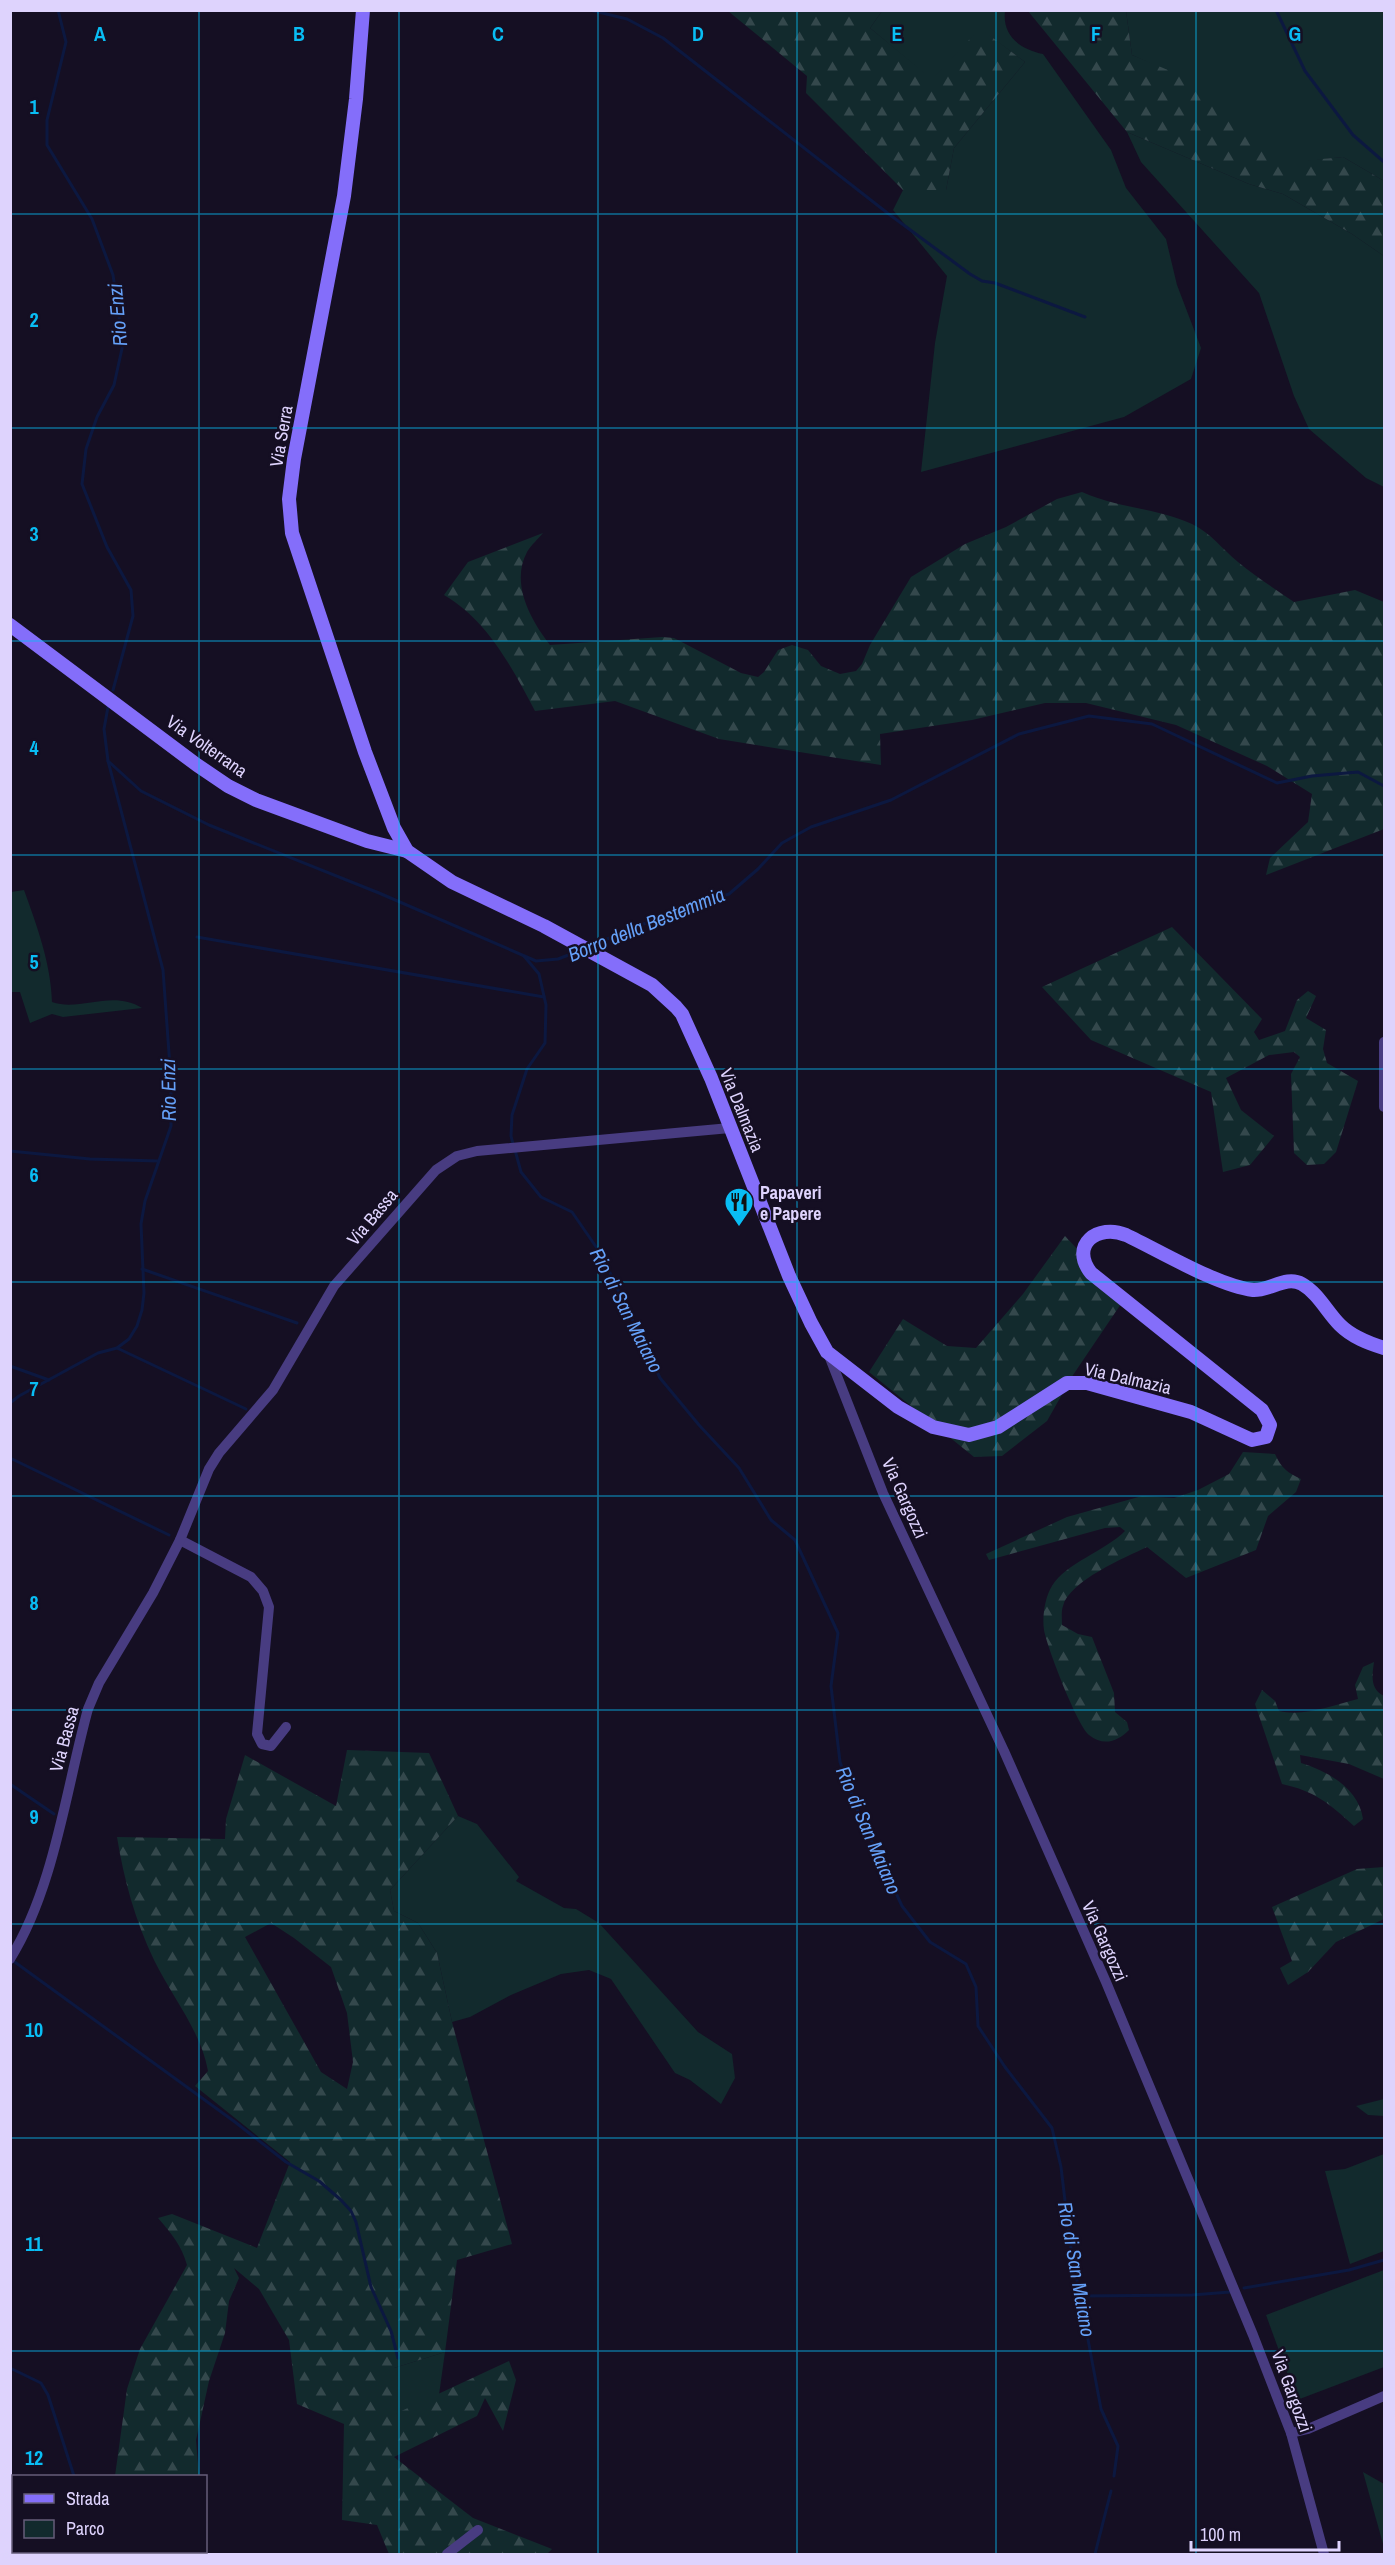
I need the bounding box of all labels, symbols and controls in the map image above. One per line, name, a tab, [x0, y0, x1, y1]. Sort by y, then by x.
text: A	[94, 20, 106, 47]
text: B	[293, 20, 305, 47]
text: C	[492, 20, 504, 47]
text: D	[692, 20, 704, 47]
text: E	[892, 20, 903, 47]
text: F	[1091, 20, 1101, 47]
text: G	[1289, 20, 1301, 47]
text: 1	[29, 93, 39, 120]
water label: Rio Enzi	[101, 282, 133, 348]
text: 2	[29, 306, 39, 333]
street label: Via Serra	[263, 403, 299, 469]
text: 3	[29, 520, 39, 547]
street label: Via Volterrana	[162, 709, 252, 783]
text: 4	[29, 734, 39, 761]
water label: Borro della Bestemmia	[564, 880, 728, 968]
text: 5	[29, 948, 39, 975]
water label: Rio Enzi	[154, 1058, 182, 1122]
street label: Via Dalmazia	[714, 1064, 770, 1156]
text: 6	[29, 1161, 39, 1188]
place label: Papaveri e Papere	[760, 1180, 822, 1226]
street label: Via Bassa	[341, 1183, 403, 1251]
restaurant icon: Papaveri e Papere	[723, 1186, 755, 1228]
water label: Rio di San Maiano	[584, 1243, 670, 1377]
street label: Via Dalmazia	[1082, 1356, 1174, 1400]
text: 7	[29, 1375, 39, 1402]
street label: Via Gargozzi	[876, 1454, 934, 1542]
text: 8	[29, 1589, 39, 1616]
street label: Via Bassa	[43, 1703, 85, 1775]
water label: Rio di San Maiano	[830, 1762, 908, 1898]
text: 9	[29, 1803, 39, 1830]
street label: Via Gargozzi	[1076, 1897, 1134, 1985]
text: 10	[25, 2016, 43, 2043]
water label: Rio di San Maiano	[1052, 2199, 1102, 2339]
text: 11	[25, 2230, 44, 2257]
street label: Via Gargozzi	[1266, 2346, 1318, 2436]
text: 12	[25, 2444, 43, 2471]
legend	[12, 2475, 207, 2553]
text: Strada	[66, 2486, 110, 2511]
scale bar	[1191, 2514, 1340, 2552]
text: Parco	[66, 2516, 105, 2541]
text: 100 m	[1200, 2522, 1241, 2547]

